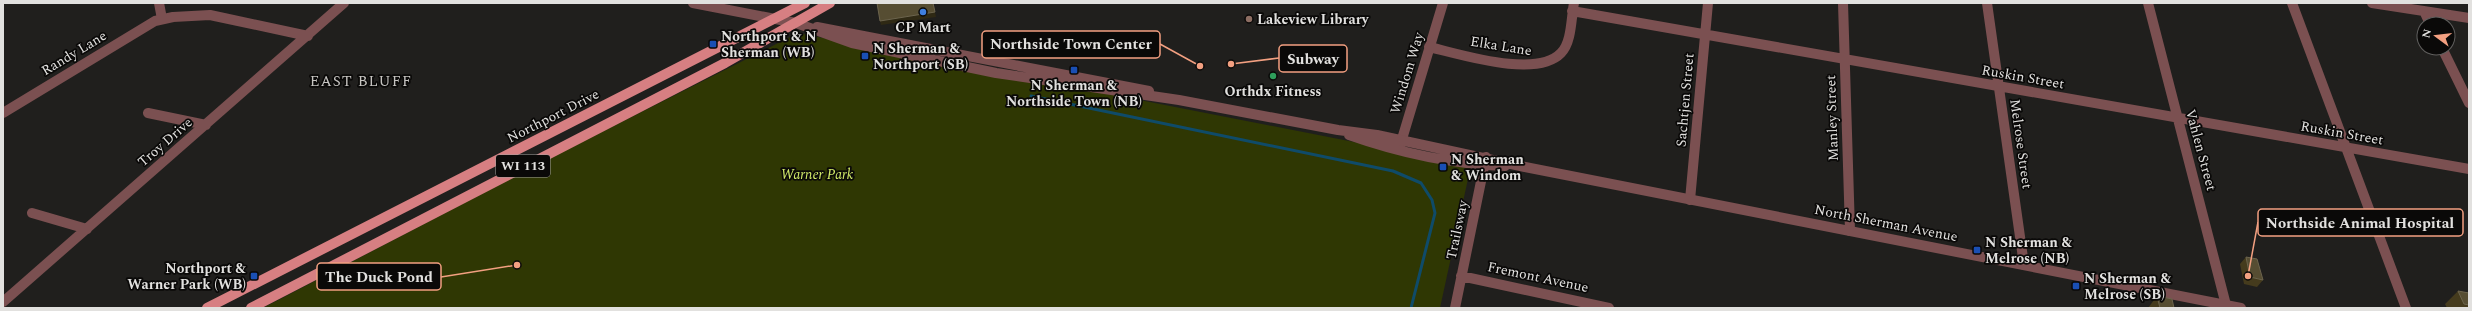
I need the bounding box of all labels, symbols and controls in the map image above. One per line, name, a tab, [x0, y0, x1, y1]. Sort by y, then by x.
marker: CP Mart	[918, 7, 928, 17]
place label: Lakeview Library	[1257, 9, 1370, 30]
marker: Lakeview Library	[1244, 14, 1254, 24]
north arrow	[2416, 16, 2456, 56]
place label: CP Mart	[895, 17, 951, 38]
street label: Randy Lane	[37, 25, 111, 81]
place label: Northport & N Sherman (WB)	[721, 26, 817, 63]
text: N	[2417, 27, 2436, 40]
street label: Windom Way	[1385, 29, 1430, 116]
callout: Northside Town Center	[982, 31, 1160, 58]
street label: Elka Lane	[1469, 31, 1533, 61]
text: Northside Town Center	[990, 33, 1153, 56]
place label: N Sherman & Northport (SB)	[873, 38, 968, 75]
marker: Northport & N Sherman (WB)	[708, 39, 718, 49]
callout: Subway	[1279, 45, 1347, 72]
text: Subway	[1287, 48, 1340, 71]
marker: N Sherman & Northport (SB)	[860, 51, 870, 61]
street label: Sachtjen Street	[1670, 52, 1700, 148]
street label: Ruskin Street	[1980, 59, 2066, 95]
marker: N Sherman & Northside Town (NB)	[1069, 65, 1079, 75]
district label: EAST BLUFF	[310, 70, 412, 93]
marker: Orthdx Fitness	[1268, 71, 1278, 81]
street label: Manley Street	[1820, 74, 1844, 161]
place label: N Sherman & Northside Town (NB)	[1006, 75, 1142, 112]
place label: Orthdx Fitness	[1225, 81, 1322, 102]
street label: Northport Drive	[503, 84, 603, 148]
street label: Melrose Street	[2004, 98, 2038, 190]
street label: Vahlen Street	[2180, 107, 2222, 193]
street label: Troy Drive	[133, 112, 197, 172]
street label: Ruskin Street	[2299, 115, 2385, 151]
place label: N Sherman & Windom	[1451, 149, 1524, 186]
road number: WI 113	[496, 155, 550, 177]
marker: N Sherman & Windom	[1438, 162, 1448, 172]
park label: Warner Park	[781, 164, 854, 185]
street label: Trailsway	[1440, 197, 1474, 262]
street label: North Sherman Avenue	[1813, 199, 1960, 247]
callout: Northside Animal Hospital	[2258, 209, 2463, 236]
text: Northside Animal Hospital	[2266, 212, 2454, 235]
place label: N Sherman & Melrose (NB)	[1985, 232, 2072, 269]
marker: N Sherman & Melrose (NB)	[1972, 245, 1982, 255]
street label: Fremont Avenue	[1485, 256, 1591, 298]
place label: Northport & Warner Park (WB)	[127, 258, 246, 295]
callout: The Duck Pond	[317, 263, 441, 290]
text: The Duck Pond	[325, 266, 433, 289]
place label: N Sherman & Melrose (SB)	[2084, 268, 2171, 305]
marker: Northport & Warner Park (WB)	[249, 271, 259, 281]
marker: N Sherman & Melrose (SB)	[2071, 281, 2081, 291]

